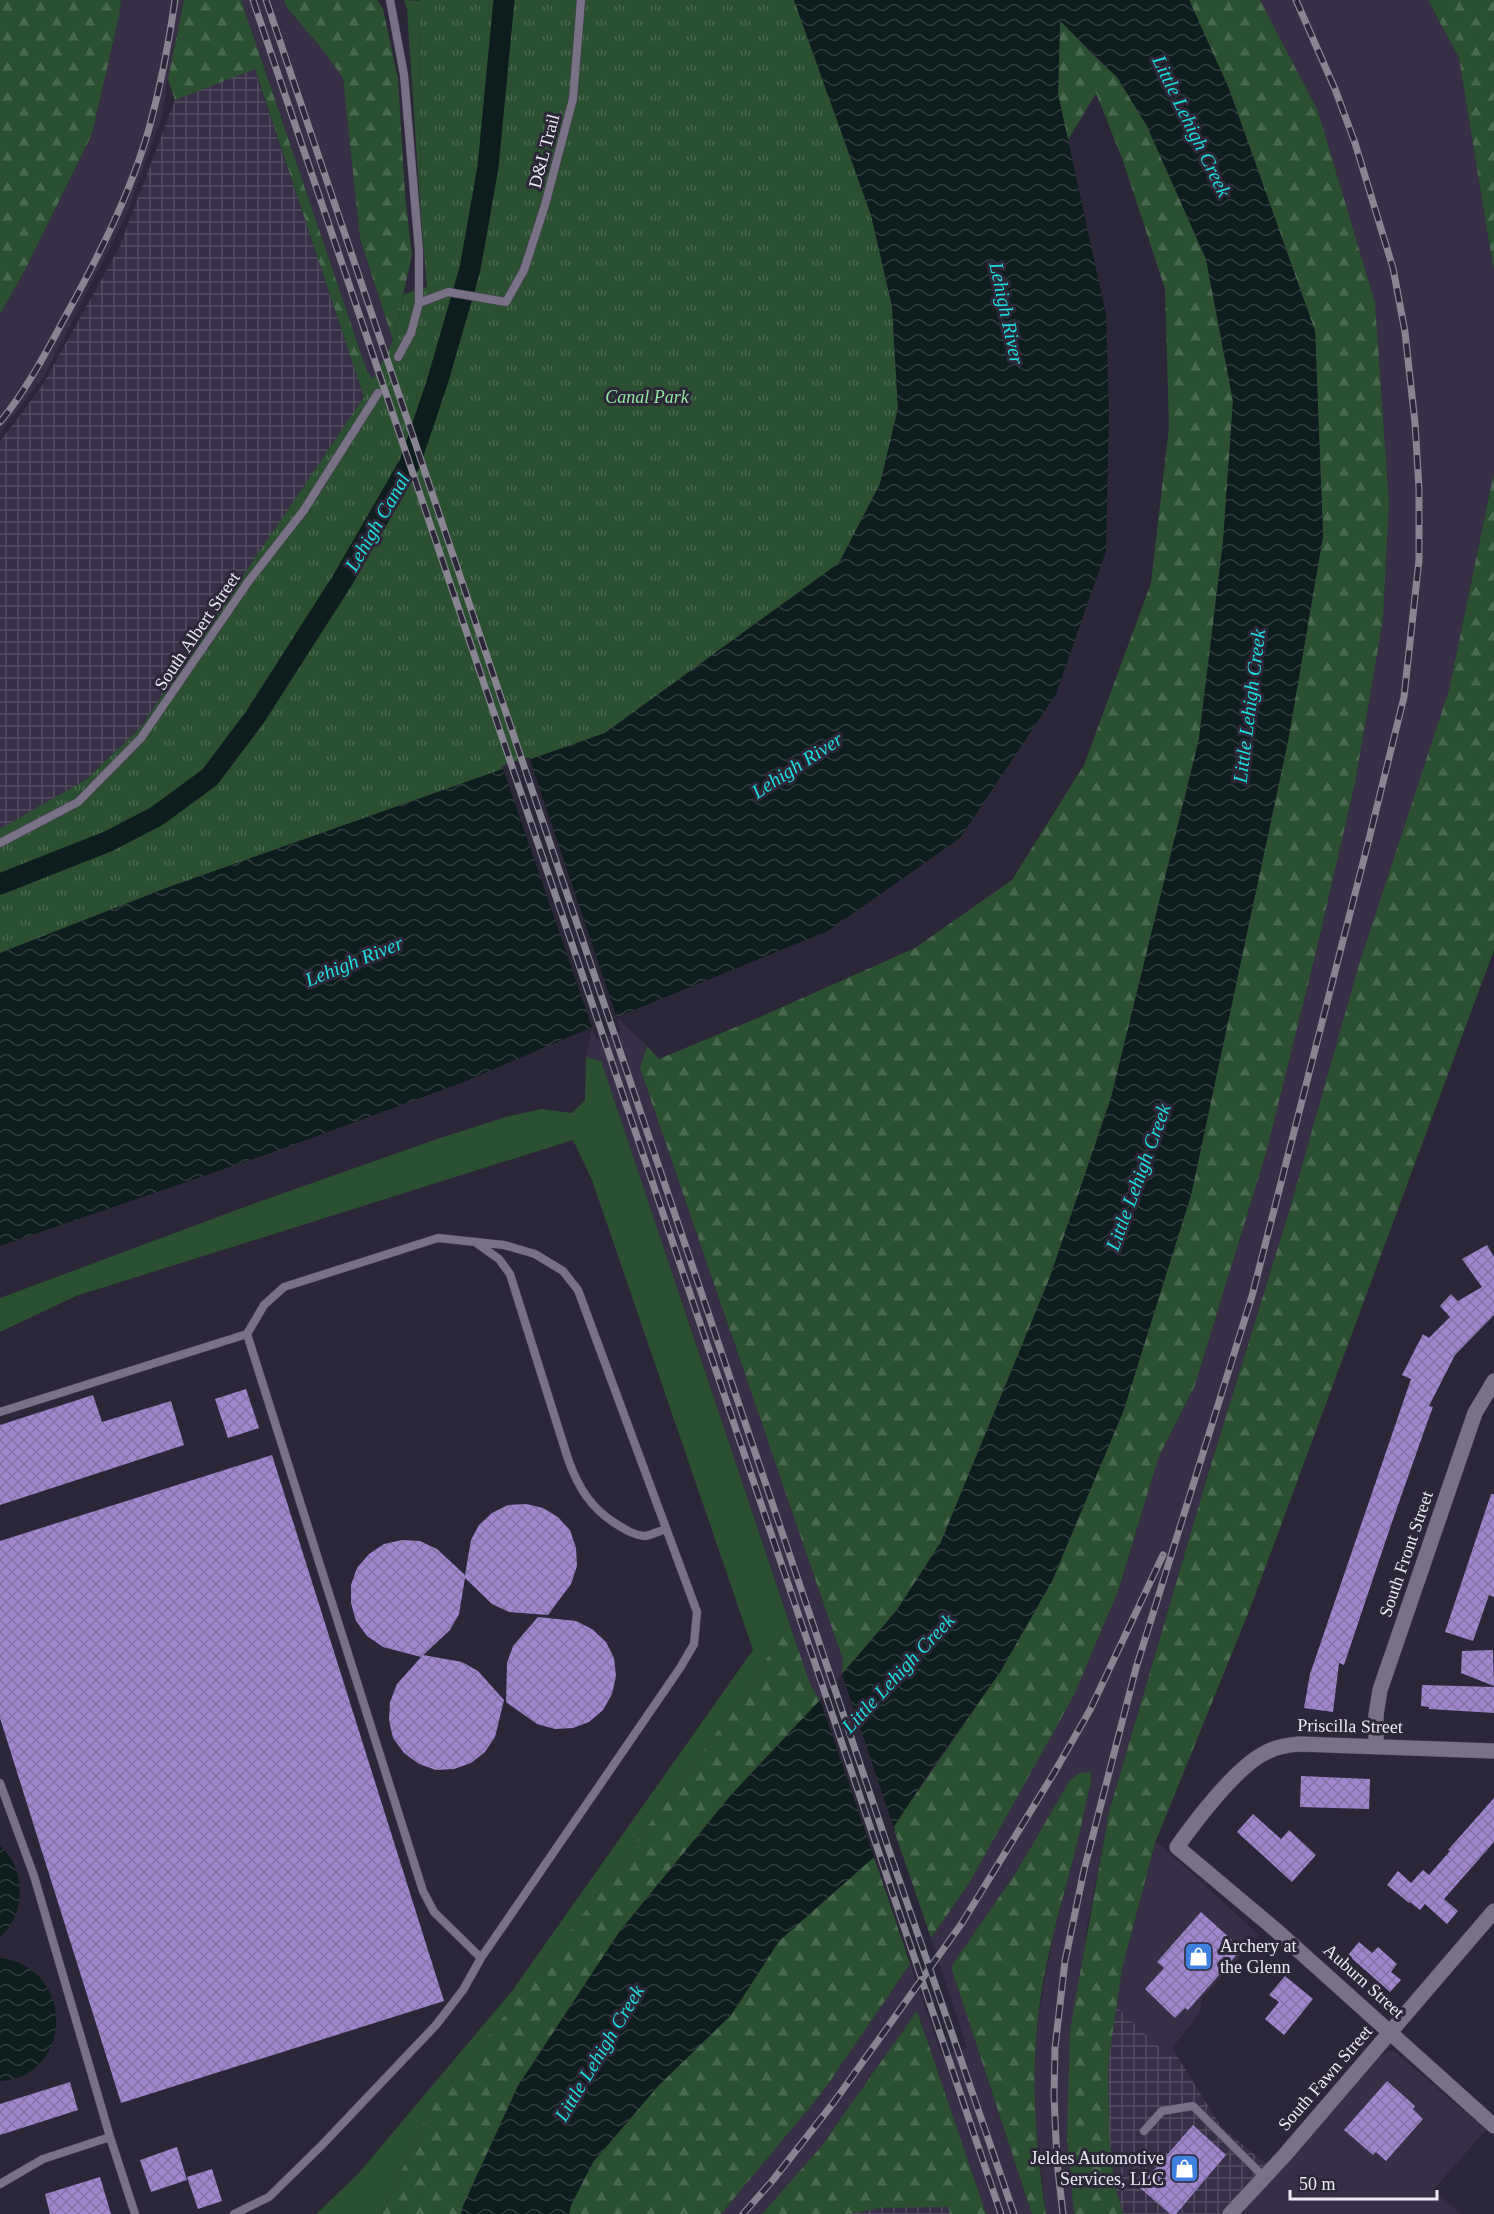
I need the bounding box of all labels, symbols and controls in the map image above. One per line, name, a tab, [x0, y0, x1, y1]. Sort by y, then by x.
water label: Little Lehigh Creek	[1147, 51, 1236, 202]
street label: D&L Trail	[525, 112, 563, 190]
water label: Lehigh River	[984, 259, 1029, 367]
park label: Canal Park	[605, 387, 690, 407]
water label: Lehigh Canal	[340, 469, 415, 576]
street label: South Albert Street	[150, 568, 244, 694]
water label: Little Lehigh Creek	[1229, 627, 1270, 785]
water label: Lehigh River	[747, 727, 847, 804]
water label: Lehigh River	[301, 931, 407, 992]
water label: Little Lehigh Creek	[1101, 1099, 1176, 1255]
street label: South Front Street	[1375, 1488, 1437, 1620]
water label: Little Lehigh Creek	[836, 1608, 960, 1739]
street label: Priscilla Street	[1297, 1715, 1403, 1737]
place label: Archery at the Glenn	[1220, 1936, 1296, 1977]
shop icon: Archery at the Glenn	[1183, 1940, 1215, 1972]
street label: Auburn Street	[1320, 1940, 1408, 2022]
water label: Little Lehigh Creek	[549, 1980, 650, 2126]
street label: South Fawn Street	[1274, 2021, 1376, 2135]
place label: Jeldes Automotive Services, LLC	[1031, 2148, 1164, 2189]
shop icon: Jeldes Automotive Services, LLC	[1169, 2152, 1201, 2184]
scale bar	[1290, 2163, 1437, 2201]
text: 50 m	[1299, 2174, 1336, 2194]

